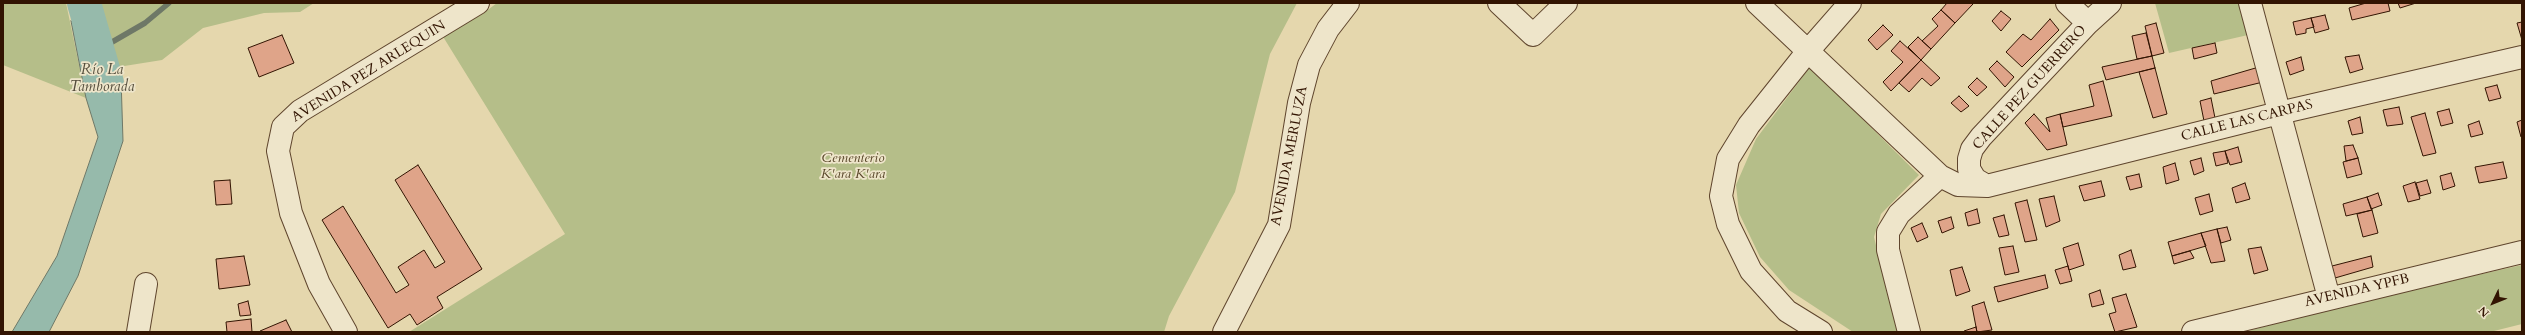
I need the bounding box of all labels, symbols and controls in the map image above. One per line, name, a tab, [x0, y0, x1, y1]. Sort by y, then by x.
street label: AVENIDA PEZ ARLEQUIN	[289, 18, 449, 126]
street label: CALLE PEZ GUERRERO	[1970, 22, 2090, 154]
water label: Río La Tamborada	[70, 62, 134, 97]
street label: AVENIDA MERLUZA	[1268, 85, 1312, 227]
street label: CALLE LAS CARPAS	[2180, 97, 2314, 145]
park label: Cementerio K'ara K'ara	[821, 151, 885, 184]
street label: AVENIDA YPFB	[2303, 271, 2411, 311]
north arrow	[2473, 283, 2513, 323]
text: N	[2475, 303, 2493, 320]

